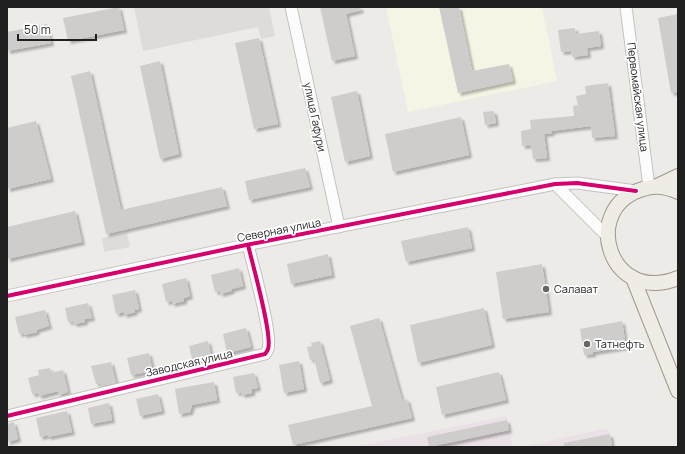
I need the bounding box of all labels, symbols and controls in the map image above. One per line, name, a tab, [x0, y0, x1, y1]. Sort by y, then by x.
scale bar	[18, 16, 96, 42]
text: 50 m	[24, 21, 51, 38]
street label: Первомайская улица	[624, 41, 653, 152]
street label: улица Гафури	[301, 81, 330, 153]
street label: Северная улица	[236, 214, 322, 245]
place label: Салават	[554, 281, 598, 296]
marker: Салават	[541, 284, 551, 294]
place label: Татнефть	[595, 336, 645, 351]
marker: Татнефть	[582, 339, 592, 349]
street label: Заводская улица	[144, 345, 234, 380]

